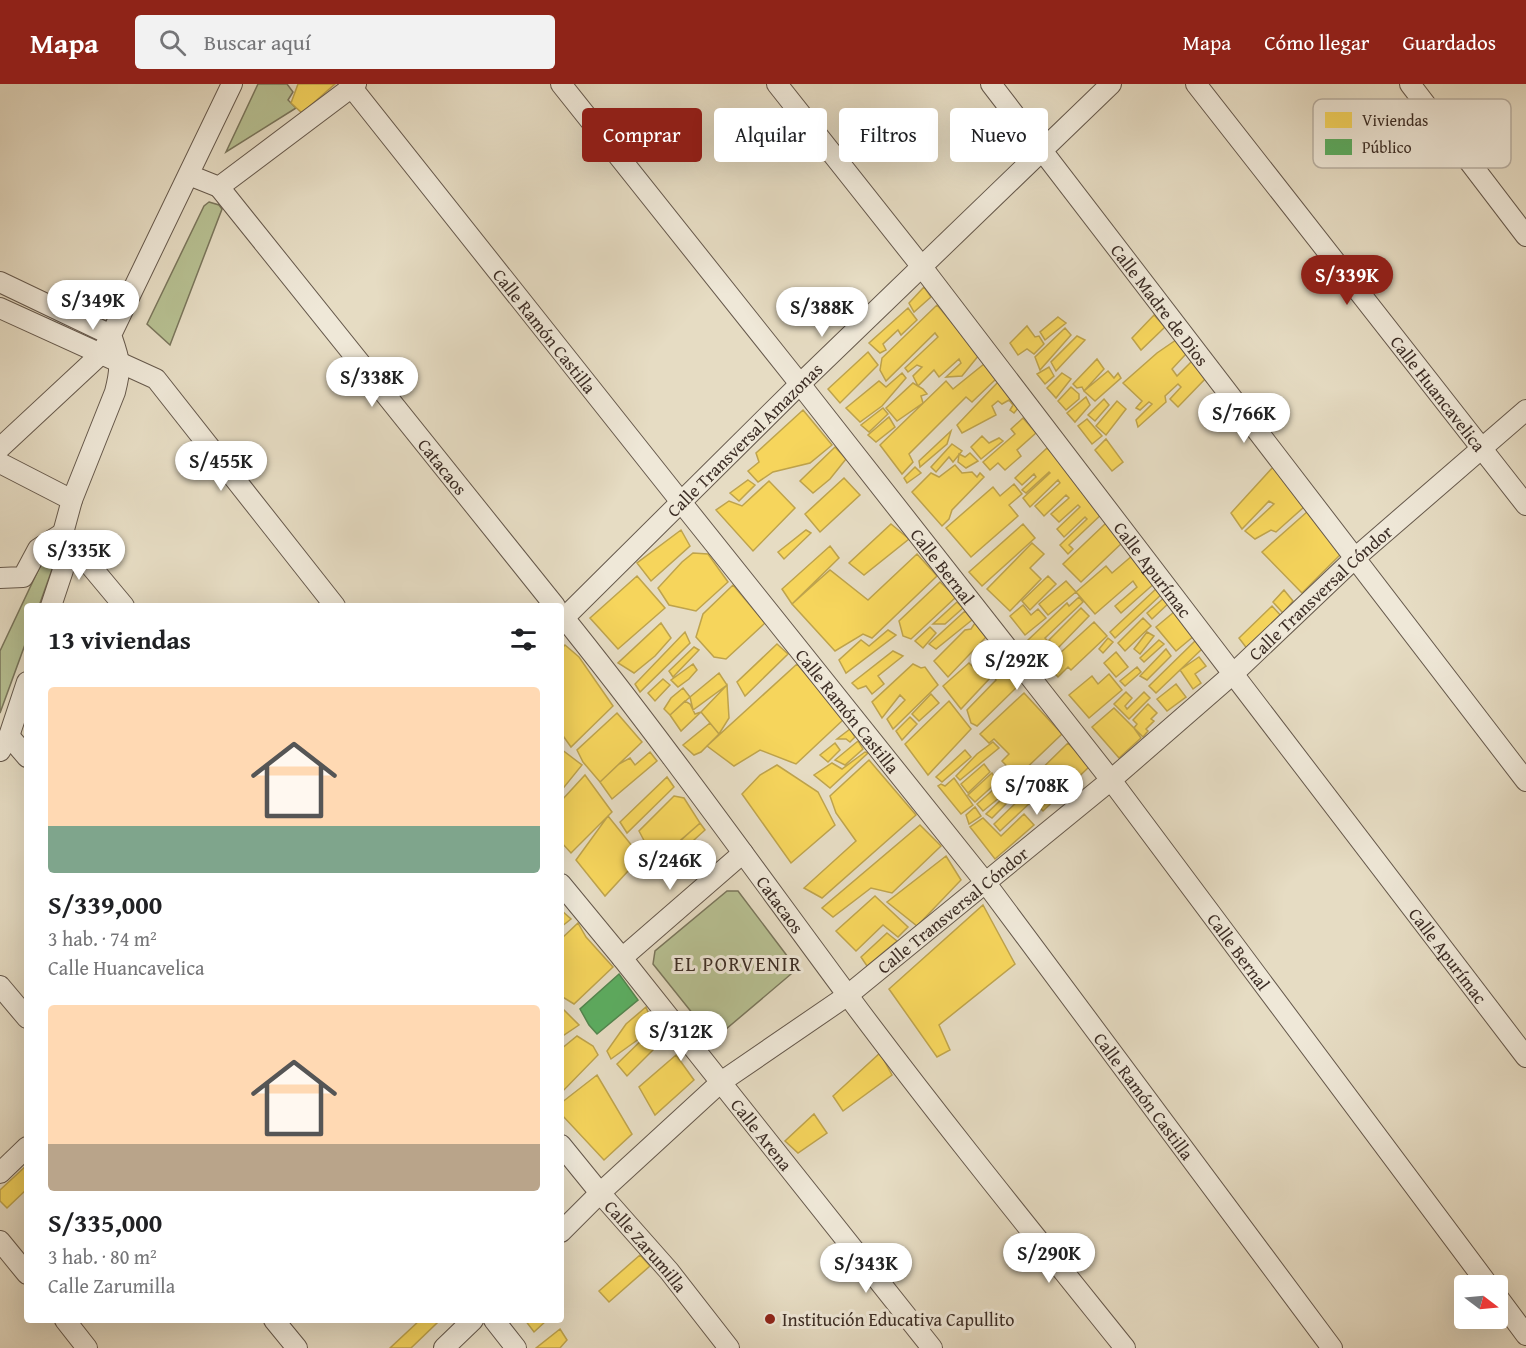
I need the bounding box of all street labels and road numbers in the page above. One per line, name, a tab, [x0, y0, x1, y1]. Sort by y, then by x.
street label: Calle Madre de Dios	[1105, 238, 1216, 371]
street label: Calle Ramón Castilla	[487, 262, 603, 399]
street label: Calle Huancavelica	[1384, 329, 1493, 458]
street label: Calle Transversal Amazonas	[660, 356, 828, 523]
street label: Catacaos	[412, 432, 474, 500]
street label: Calle Apurímac	[1107, 515, 1199, 623]
street label: Calle Transversal Cóndor	[1242, 518, 1398, 666]
street label: Calle Bernal	[904, 522, 982, 610]
street label: Calle Ramón Castilla	[790, 642, 907, 779]
street label: Calle Transversal Cóndor	[871, 839, 1034, 980]
street label: Catacaos	[750, 870, 811, 939]
street label: Calle Apurímac	[1403, 902, 1494, 1009]
street label: Calle Bernal	[1201, 907, 1277, 996]
street label: Calle Ramón Castilla	[1088, 1026, 1201, 1166]
street label: Calle Arena	[725, 1092, 800, 1177]
street label: Calle Zarumilla	[598, 1194, 694, 1298]

